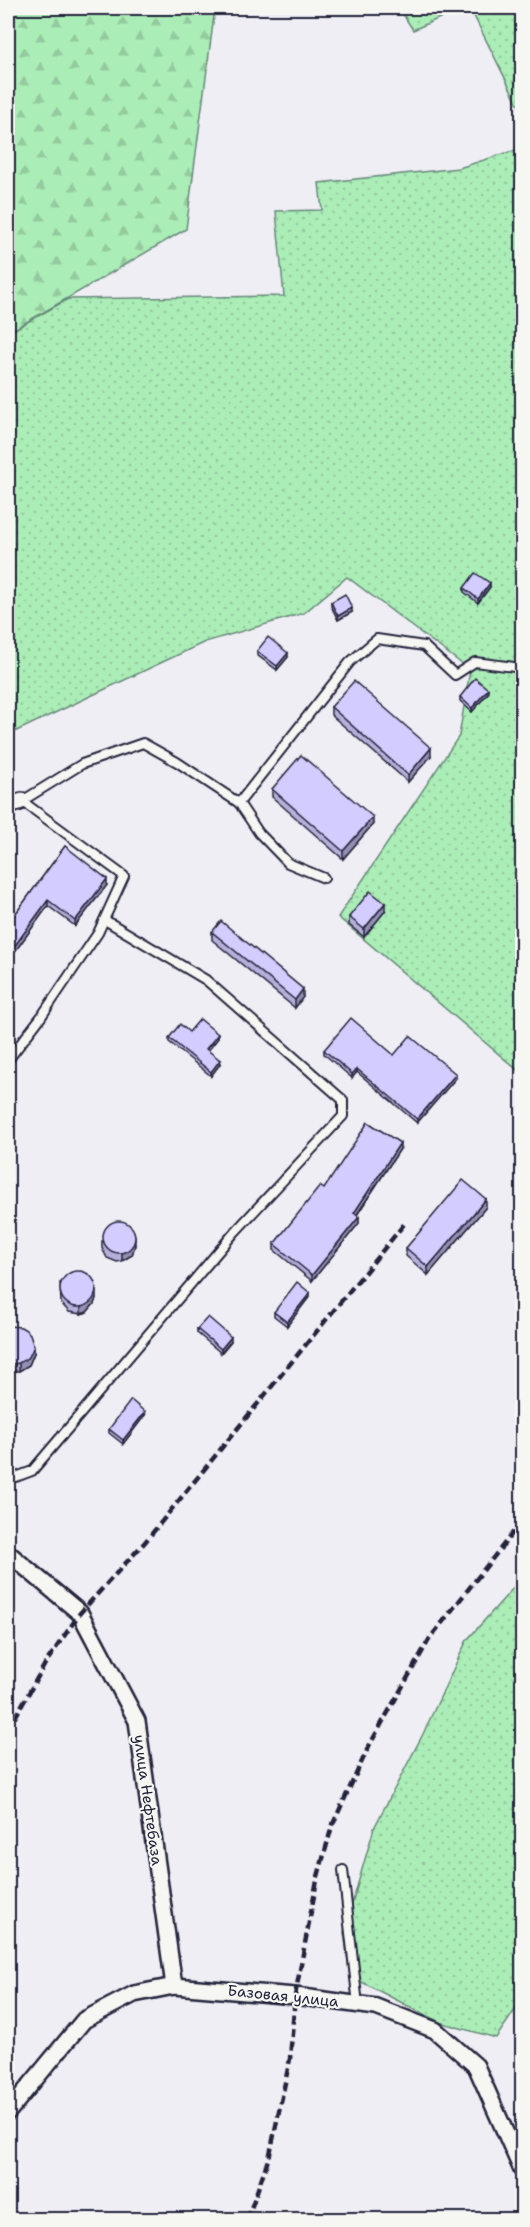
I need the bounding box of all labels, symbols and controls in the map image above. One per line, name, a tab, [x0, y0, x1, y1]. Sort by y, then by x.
street label: улица Нефтебаза	[129, 1733, 167, 1867]
street label: Базовая улица	[227, 1980, 340, 2012]

